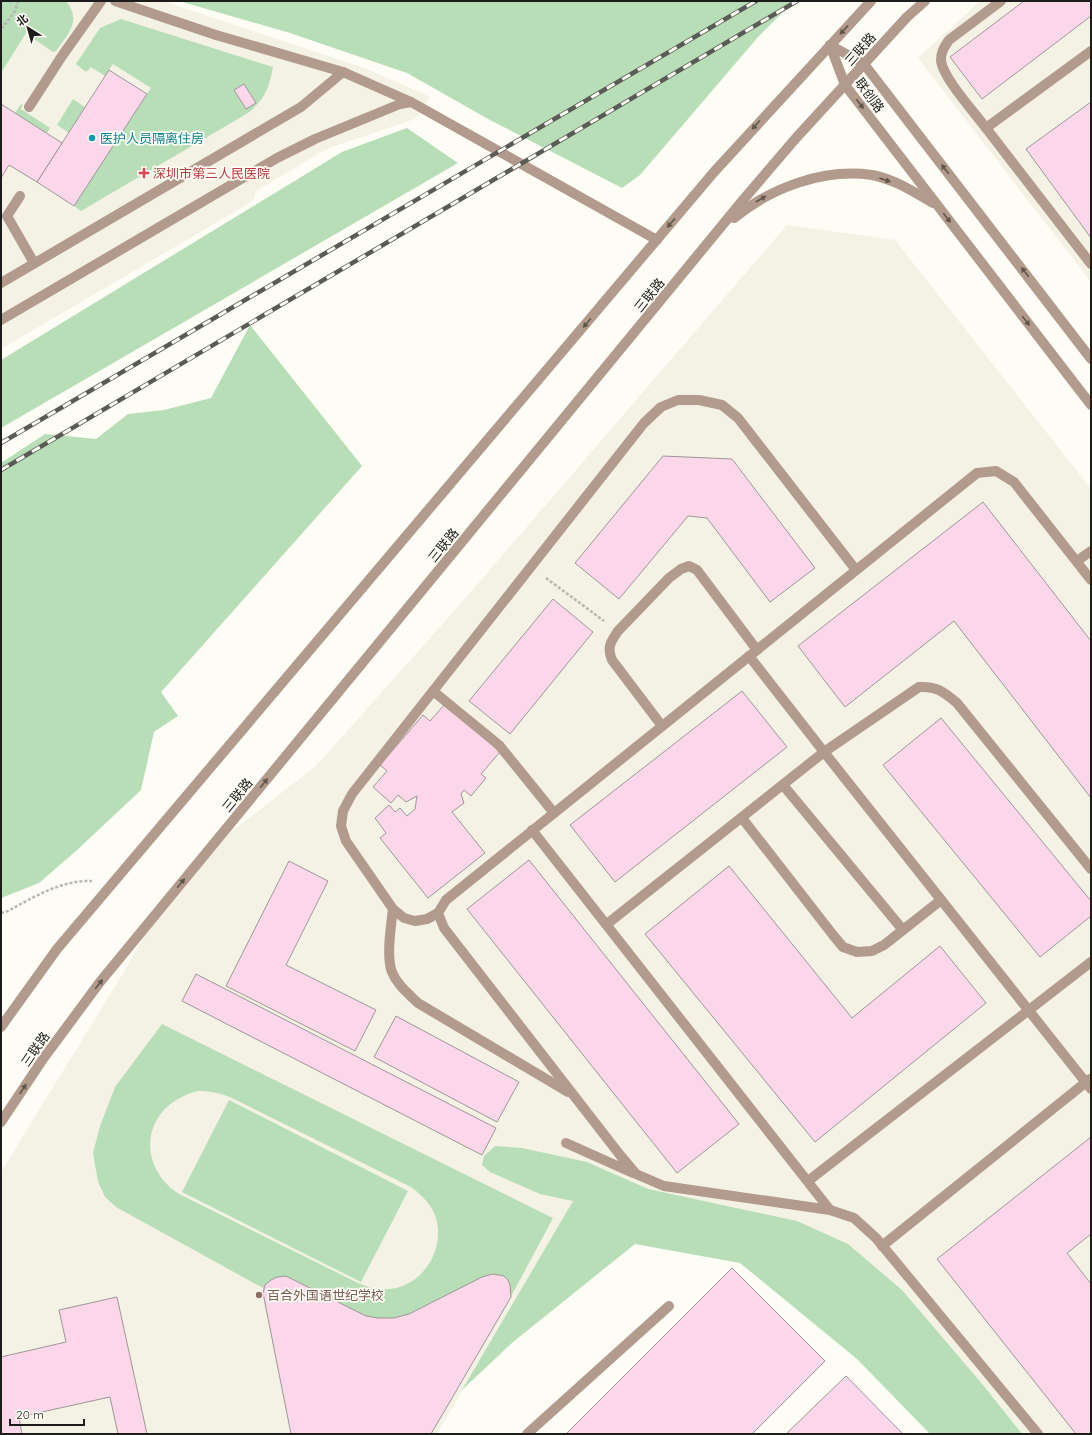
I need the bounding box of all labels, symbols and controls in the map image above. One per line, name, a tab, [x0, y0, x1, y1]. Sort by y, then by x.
north arrow	[8, 8, 48, 48]
text: 北	[13, 11, 31, 29]
one-way arrow	[840, 25, 849, 34]
street label: 三联路	[841, 29, 879, 69]
street label: 联创路	[852, 75, 888, 115]
one-way arrow	[855, 99, 863, 109]
one-way arrow	[751, 120, 761, 130]
place label: 医护人员隔离住房	[100, 130, 204, 146]
marker: 医护人员隔离住房	[87, 133, 97, 143]
one-way arrow	[941, 164, 950, 175]
place label: 深圳市第三人民医院	[153, 165, 270, 181]
marker: 深圳市第三人民医院	[138, 167, 150, 179]
one-way arrow	[880, 177, 892, 183]
one-way arrow	[755, 196, 767, 203]
one-way arrow	[943, 213, 952, 224]
one-way arrow	[667, 219, 676, 228]
one-way arrow	[1020, 267, 1029, 278]
street label: 三联路	[631, 275, 667, 315]
one-way arrow	[1022, 316, 1031, 327]
one-way arrow	[583, 317, 592, 328]
street label: 三联路	[425, 525, 461, 565]
street label: 三联路	[219, 775, 255, 815]
one-way arrow	[259, 778, 268, 788]
one-way arrow	[177, 878, 186, 889]
one-way arrow	[95, 979, 103, 989]
street label: 三联路	[17, 1028, 53, 1070]
one-way arrow	[19, 1084, 27, 1095]
place label: 百合外国语世纪学校	[267, 1287, 384, 1303]
marker: 百合外国语世纪学校	[254, 1290, 264, 1300]
scale bar	[10, 1401, 84, 1427]
text: 20 m	[16, 1407, 44, 1422]

